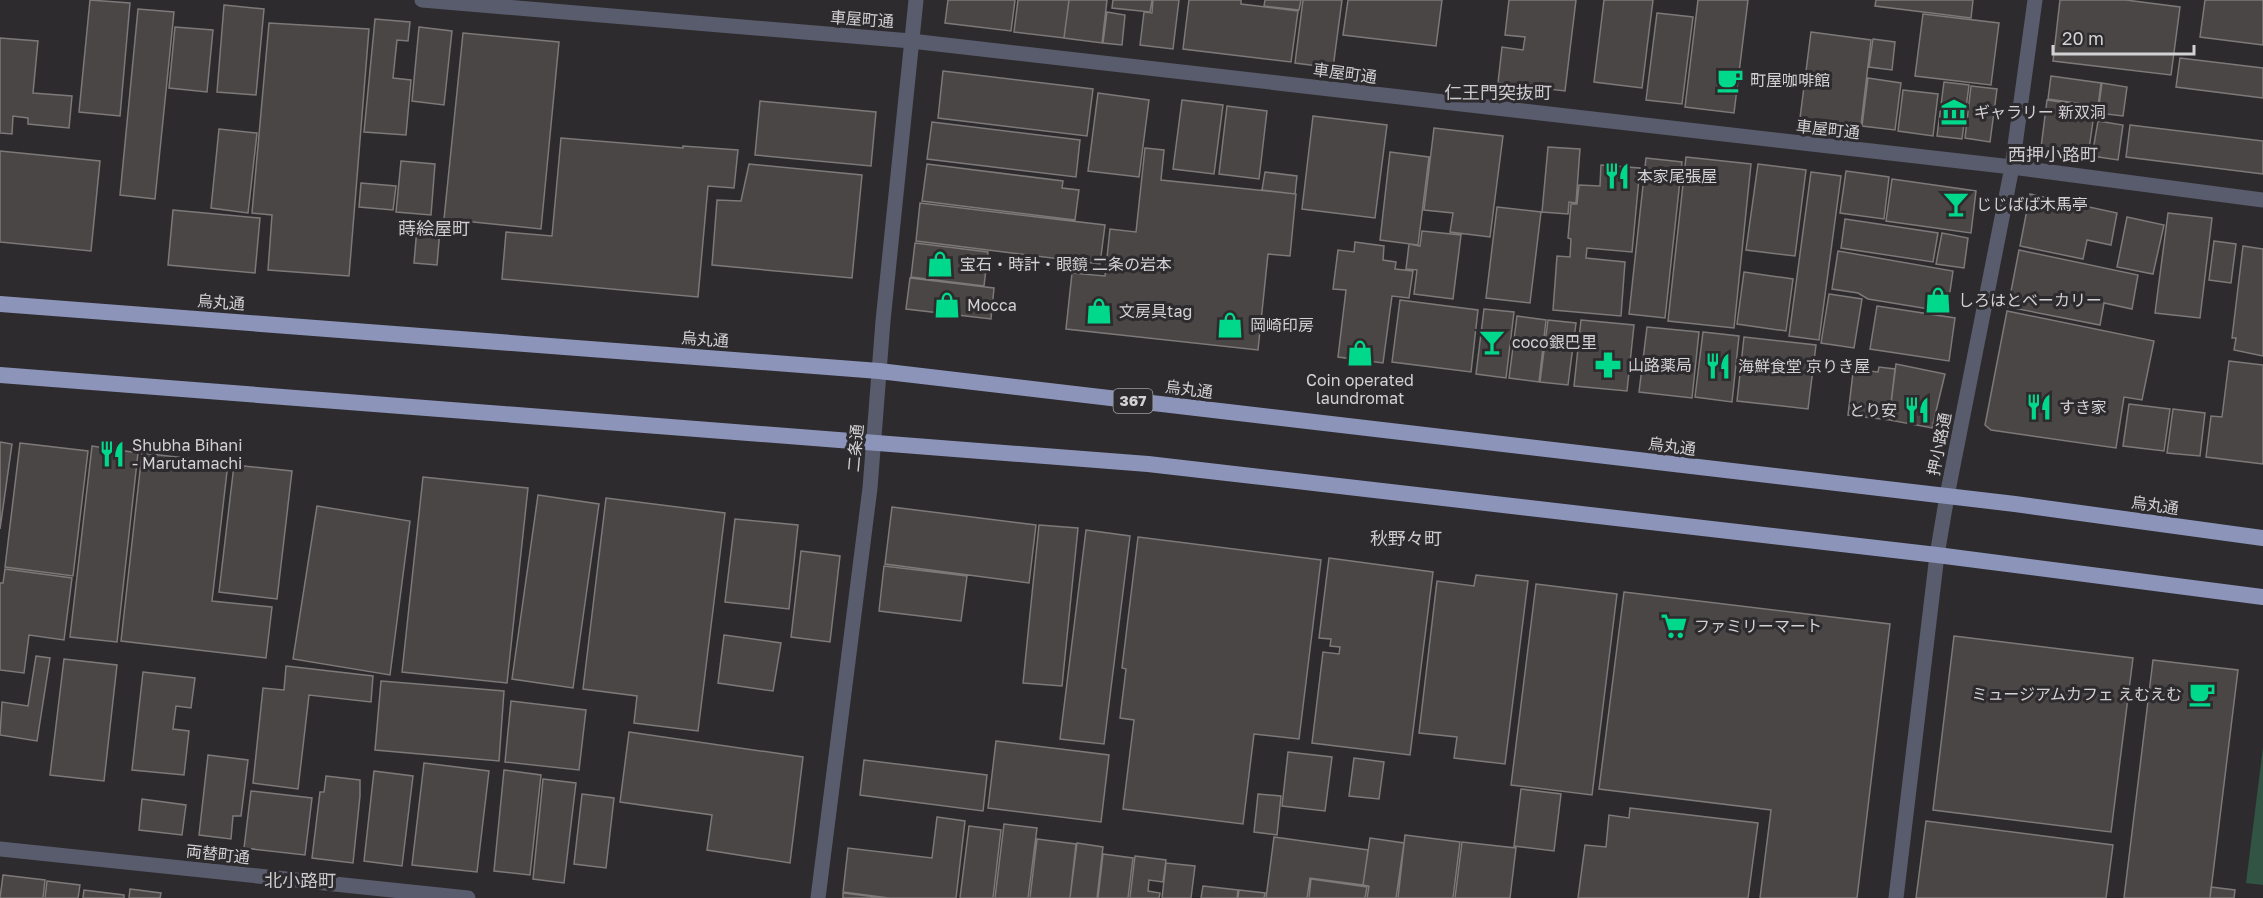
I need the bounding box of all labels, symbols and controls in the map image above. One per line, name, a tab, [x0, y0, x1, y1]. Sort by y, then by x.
street label: 車屋町通	[829, 7, 895, 31]
scale bar	[2053, 18, 2194, 56]
text: 20 m	[2062, 27, 2104, 49]
street label: 車屋町通	[1312, 59, 1378, 87]
cafe icon: 町屋咖啡館	[1715, 65, 1745, 95]
place label: 町屋咖啡館	[1750, 70, 1830, 90]
district label: 仁王門突抜町	[1444, 81, 1552, 103]
museum icon: ギャラリー 新双洞	[1939, 97, 1969, 127]
place label: ギャラリー 新双洞	[1974, 102, 2106, 122]
street label: 車屋町通	[1795, 116, 1861, 142]
district label: 西押小路町	[2008, 143, 2098, 165]
restaurant icon: 本家尾張屋	[1602, 161, 1632, 191]
place label: 本家尾張屋	[1637, 166, 1717, 186]
bar icon: じじばば木馬亭	[1941, 189, 1971, 219]
place label: じじばば木馬亭	[1976, 194, 2088, 214]
district label: 蒔絵屋町	[398, 217, 470, 239]
shop icon: 宝石・時計・眼鏡 二条の岩本	[925, 249, 955, 279]
place label: 宝石・時計・眼鏡 二条の岩本	[960, 254, 1172, 274]
shop icon: しろはとベーカリー	[1923, 285, 1953, 315]
street label: 烏丸通	[196, 290, 246, 314]
shop icon: Mocca	[932, 290, 962, 320]
place label: しろはとベーカリー	[1958, 290, 2102, 310]
place label: Mocca	[967, 295, 1017, 315]
shop icon: 文房具tag	[1084, 296, 1114, 326]
place label: 文房具tag	[1119, 301, 1192, 321]
shop icon: 岡崎印房	[1215, 310, 1245, 340]
place label: 岡崎印房	[1250, 315, 1314, 335]
street label: 烏丸通	[680, 327, 730, 351]
bar icon: coco銀巴里	[1477, 327, 1507, 357]
place label: coco銀巴里	[1512, 332, 1597, 352]
shop icon: Coin operated laundromat	[1345, 338, 1375, 368]
pharmacy icon: 山路薬局	[1593, 350, 1623, 380]
restaurant icon: 海鮮食堂 京りき屋	[1703, 351, 1733, 381]
place label: 山路薬局	[1628, 355, 1692, 375]
place label: 海鮮食堂 京りき屋	[1738, 356, 1870, 376]
place label: Coin operated laundromat	[1306, 370, 1414, 408]
street label: 烏丸通	[1164, 376, 1214, 402]
road number: 367	[1114, 389, 1152, 413]
restaurant icon: すき家	[2024, 392, 2054, 422]
restaurant icon: とり安	[1902, 395, 1932, 425]
place label: すき家	[2059, 397, 2107, 417]
place label: とり安	[1849, 400, 1897, 420]
street label: 押小路通	[1923, 411, 1955, 477]
street label: 二条通	[843, 423, 867, 473]
street label: 烏丸通	[1647, 433, 1697, 459]
place label: Shubha Bihani - Marutamachi	[132, 435, 243, 473]
restaurant icon: Shubha Bihani - Marutamachi	[97, 439, 127, 469]
street label: 烏丸通	[2130, 492, 2180, 518]
district label: 秋野々町	[1370, 527, 1442, 549]
supermarket icon: ファミリーマート	[1659, 611, 1689, 641]
place label: ファミリーマート	[1694, 616, 1822, 636]
cafe icon: ミュージアムカフェ えむえむ	[2187, 679, 2217, 709]
place label: ミュージアムカフェ えむえむ	[1971, 684, 2182, 704]
street label: 両替町通	[185, 841, 251, 867]
district label: 北小路町	[264, 869, 336, 891]

